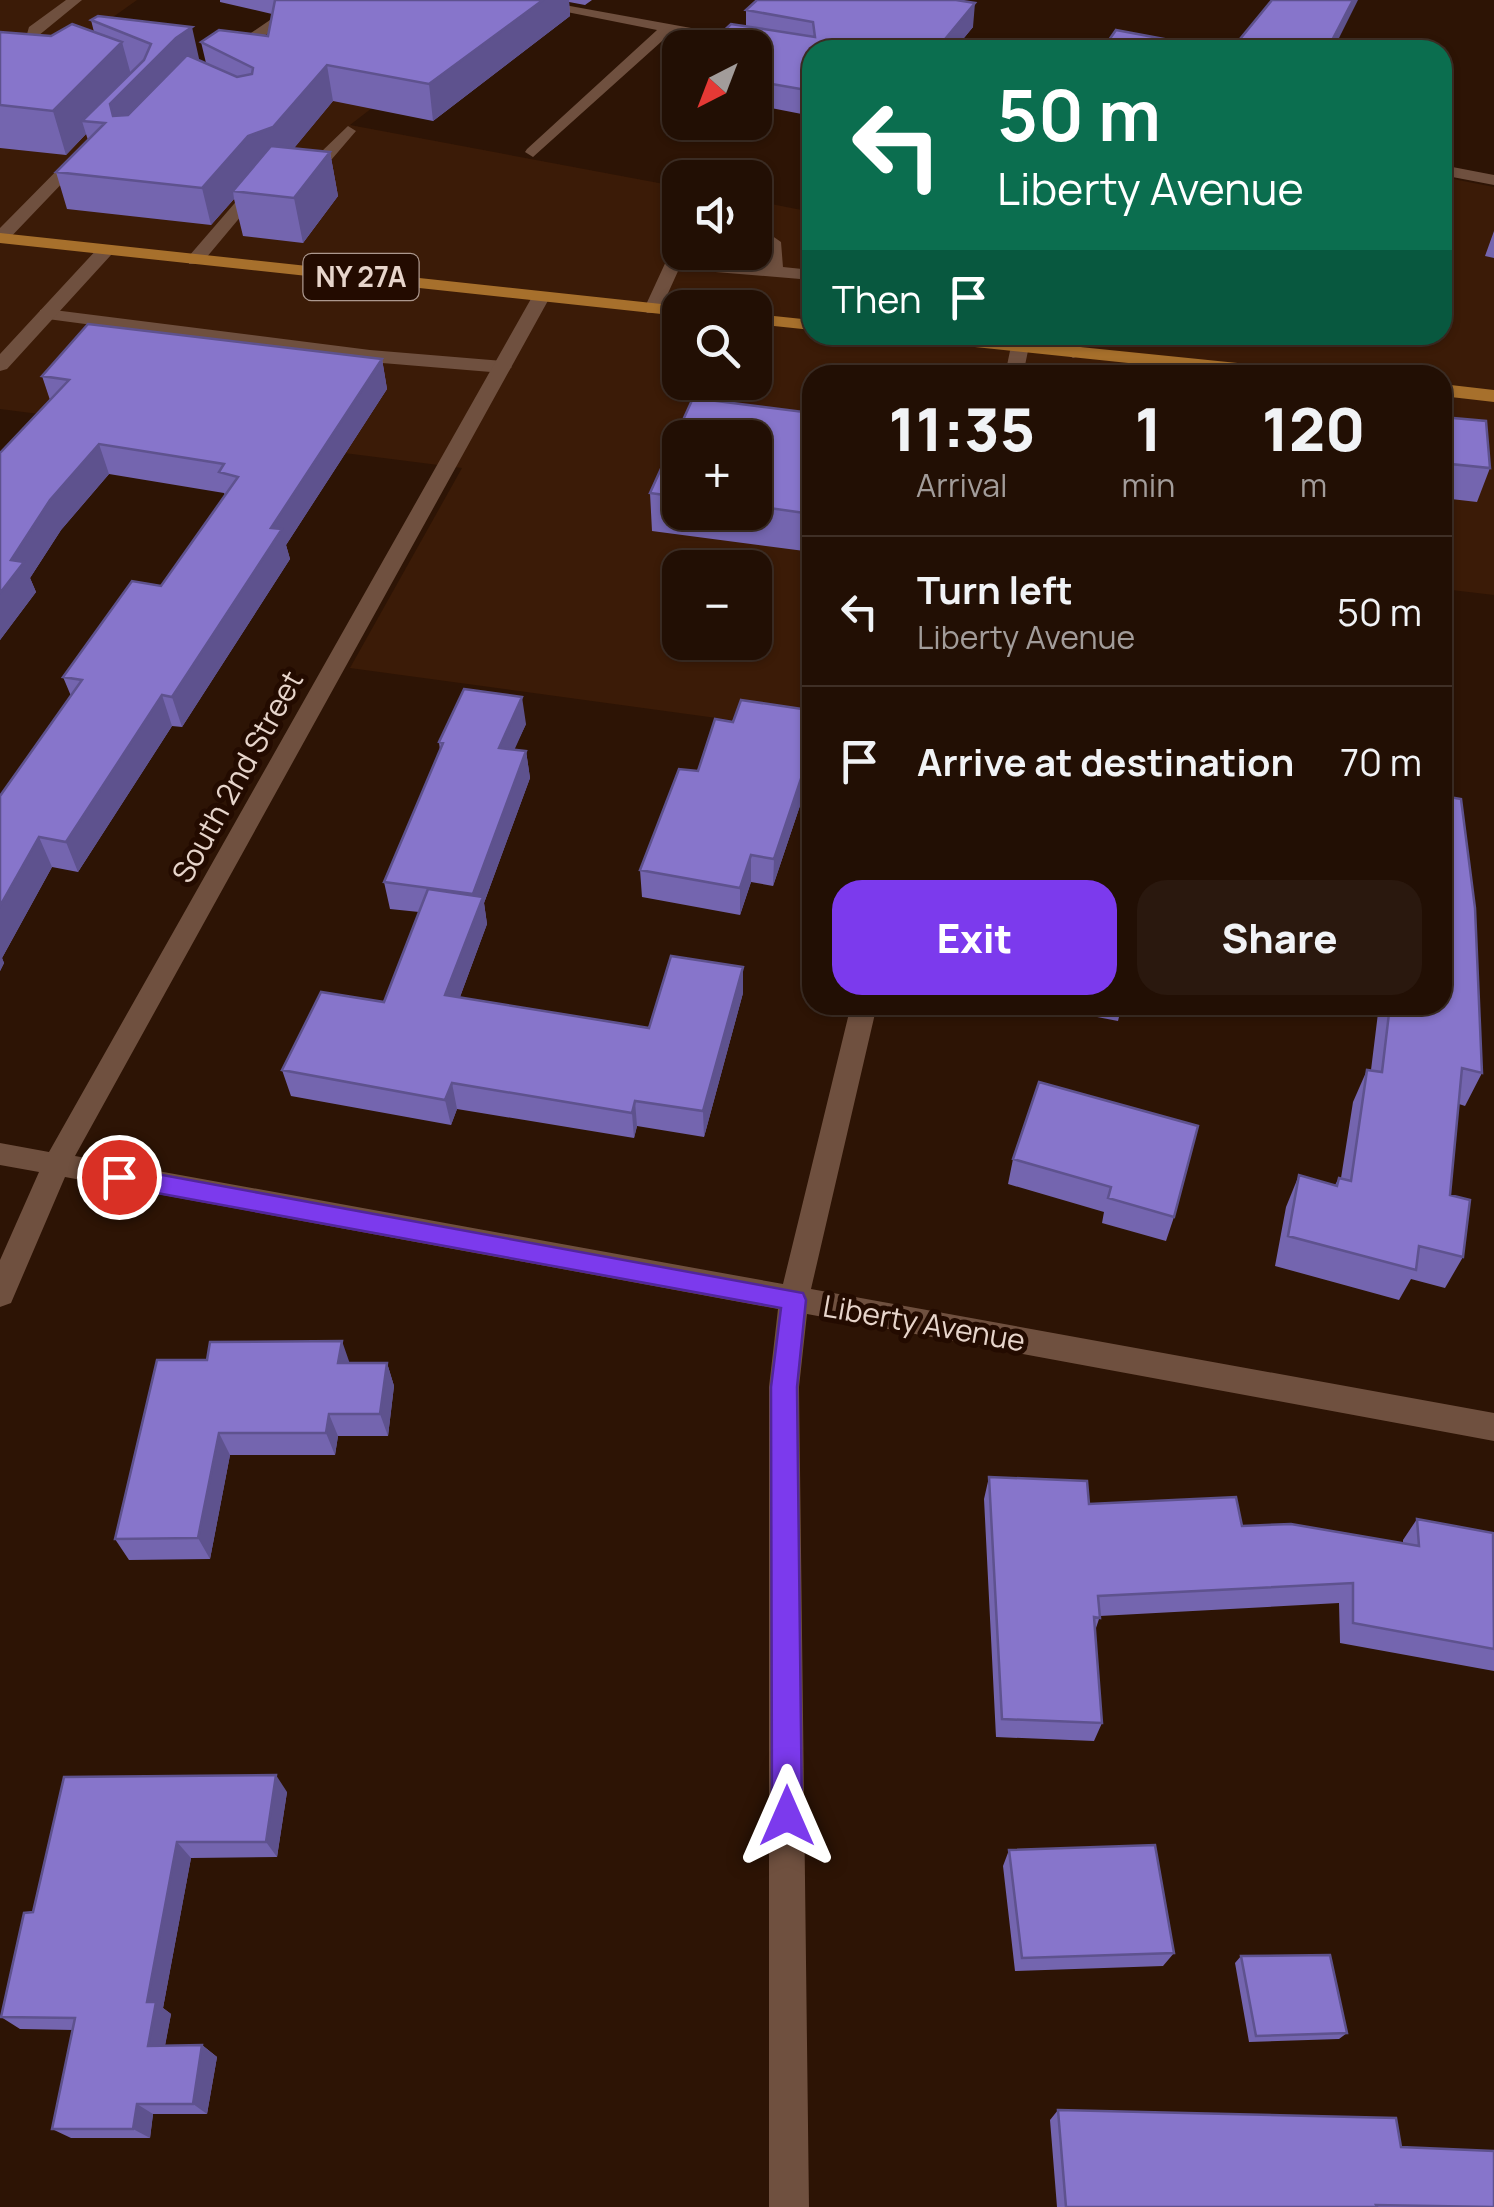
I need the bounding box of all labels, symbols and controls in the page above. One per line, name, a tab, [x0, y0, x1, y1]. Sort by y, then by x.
north arrow	[662, 30, 772, 140]
map controls	[662, 30, 772, 660]
text: 50 m	[997, 66, 1161, 162]
icon: left	[832, 80, 962, 210]
text: Liberty Avenue	[997, 157, 1304, 219]
button: sound	[662, 160, 772, 270]
road number: NY 27A	[304, 254, 418, 300]
icon: arrive	[941, 270, 996, 325]
text: Then	[832, 272, 921, 324]
button: search	[662, 290, 772, 400]
text: 11:35	[888, 387, 1035, 469]
text: 1	[1135, 387, 1162, 469]
text: 120	[1262, 387, 1366, 469]
button: +	[662, 420, 772, 530]
text: Arrival	[916, 463, 1007, 507]
text: min	[1122, 463, 1175, 507]
text: m	[1300, 463, 1327, 507]
button: −	[662, 550, 772, 660]
text: Turn left	[917, 563, 1073, 615]
icon: left	[832, 584, 887, 639]
text: 50 m	[1337, 585, 1422, 637]
text: Liberty Avenue	[917, 615, 1135, 659]
street label: South 2nd Street	[161, 663, 312, 890]
icon: arrive	[832, 734, 887, 789]
text: Arrive at destination	[917, 735, 1294, 787]
text: 70 m	[1340, 735, 1422, 787]
button: Exit	[832, 880, 1117, 995]
button: Share	[1137, 880, 1422, 995]
pin	[77, 1135, 162, 1220]
icon: arrive	[92, 1150, 147, 1205]
street label: Liberty Avenue	[820, 1285, 1029, 1360]
position arrow	[735, 1764, 839, 1868]

